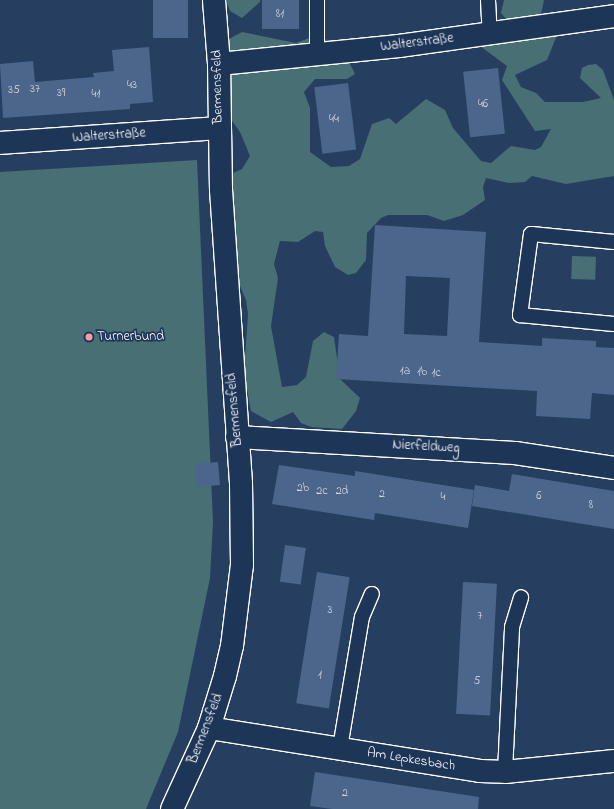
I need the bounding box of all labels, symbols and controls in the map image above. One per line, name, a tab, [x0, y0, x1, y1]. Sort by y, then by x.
house number: 81	[276, 8, 284, 22]
street label: Walterstraße	[380, 30, 454, 56]
street label: Bermensfeld	[209, 50, 227, 124]
house number: 43	[127, 79, 137, 93]
house number: 37	[30, 83, 40, 97]
house number: 35	[8, 84, 20, 98]
house number: 39	[57, 87, 65, 101]
house number: 41	[92, 88, 100, 102]
house number: 46	[478, 98, 488, 112]
house number: 44	[329, 113, 339, 127]
street label: Walterstraße	[72, 125, 146, 147]
place label: Turnerbund	[97, 329, 164, 345]
marker: Turnerbund	[84, 332, 94, 342]
house number: 1a	[400, 365, 410, 379]
house number: 1b	[417, 366, 427, 380]
house number: 1c	[431, 367, 441, 381]
street label: Bermensfeld	[223, 372, 247, 448]
street label: Nierfeldweg	[392, 437, 460, 457]
house number: 2b	[297, 482, 309, 496]
house number: 2c	[316, 485, 328, 499]
house number: 2d	[336, 485, 348, 499]
house number: 2	[379, 488, 385, 502]
house number: 6	[536, 490, 542, 504]
house number: 4	[441, 491, 445, 505]
house number: 8	[589, 499, 593, 513]
house number: 3	[328, 604, 332, 618]
house number: 7	[478, 610, 482, 624]
house number: 1	[318, 669, 322, 683]
house number: 5	[474, 675, 480, 689]
street label: Bermensfeld	[185, 691, 227, 767]
street label: Am Lepkesbach	[366, 745, 456, 775]
house number: 2	[342, 787, 348, 801]

